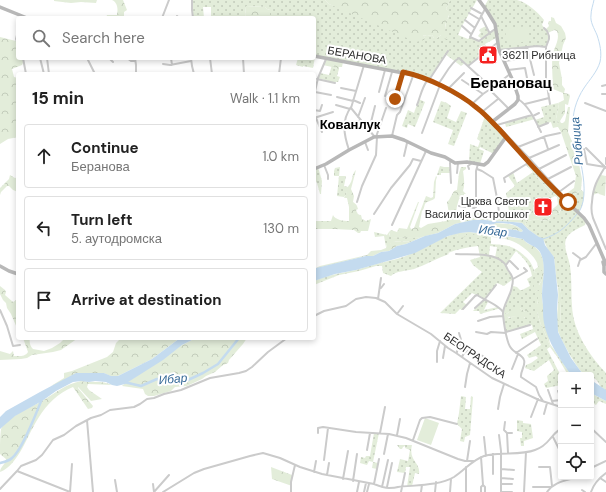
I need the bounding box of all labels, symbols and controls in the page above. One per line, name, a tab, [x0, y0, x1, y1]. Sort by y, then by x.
search box	[16, 16, 316, 60]
icon: search	[30, 27, 52, 49]
text: Search here	[62, 28, 145, 48]
street label: БЕРАНОВА	[327, 43, 388, 67]
public building icon: 36211 Рибница	[477, 44, 499, 66]
place label: 36211 Рибница	[502, 48, 577, 62]
district label: Берановац	[470, 73, 552, 93]
text: 15 min	[32, 87, 84, 109]
text: Walk · 1.1 km	[230, 90, 300, 107]
route end	[386, 90, 404, 108]
district label: Кованлук	[320, 116, 381, 133]
water label: Рибница	[567, 116, 587, 166]
text: Continue	[71, 138, 139, 158]
icon: ahead	[33, 145, 55, 167]
text: 1.0 km	[262, 148, 299, 165]
text: Беранова	[71, 158, 130, 175]
route start	[559, 193, 577, 211]
place label: Црква Светог Василија Острошког	[425, 194, 529, 221]
church icon: Црква Светог Василија Острошког	[532, 196, 554, 218]
text: Turn left	[71, 210, 132, 230]
icon: left	[33, 217, 55, 239]
text: 130 m	[263, 220, 299, 237]
water label: Ибар	[478, 221, 509, 241]
text: 5. аутодромска	[71, 230, 162, 247]
icon: arrive	[33, 289, 55, 311]
text: Arrive at destination	[71, 290, 222, 310]
street label: БЕОГРАДСКА	[441, 329, 510, 381]
water label: Ибар	[158, 370, 188, 388]
map controls	[558, 372, 594, 480]
button: +	[558, 372, 594, 408]
button: −	[558, 408, 594, 444]
button: locate	[558, 444, 594, 480]

